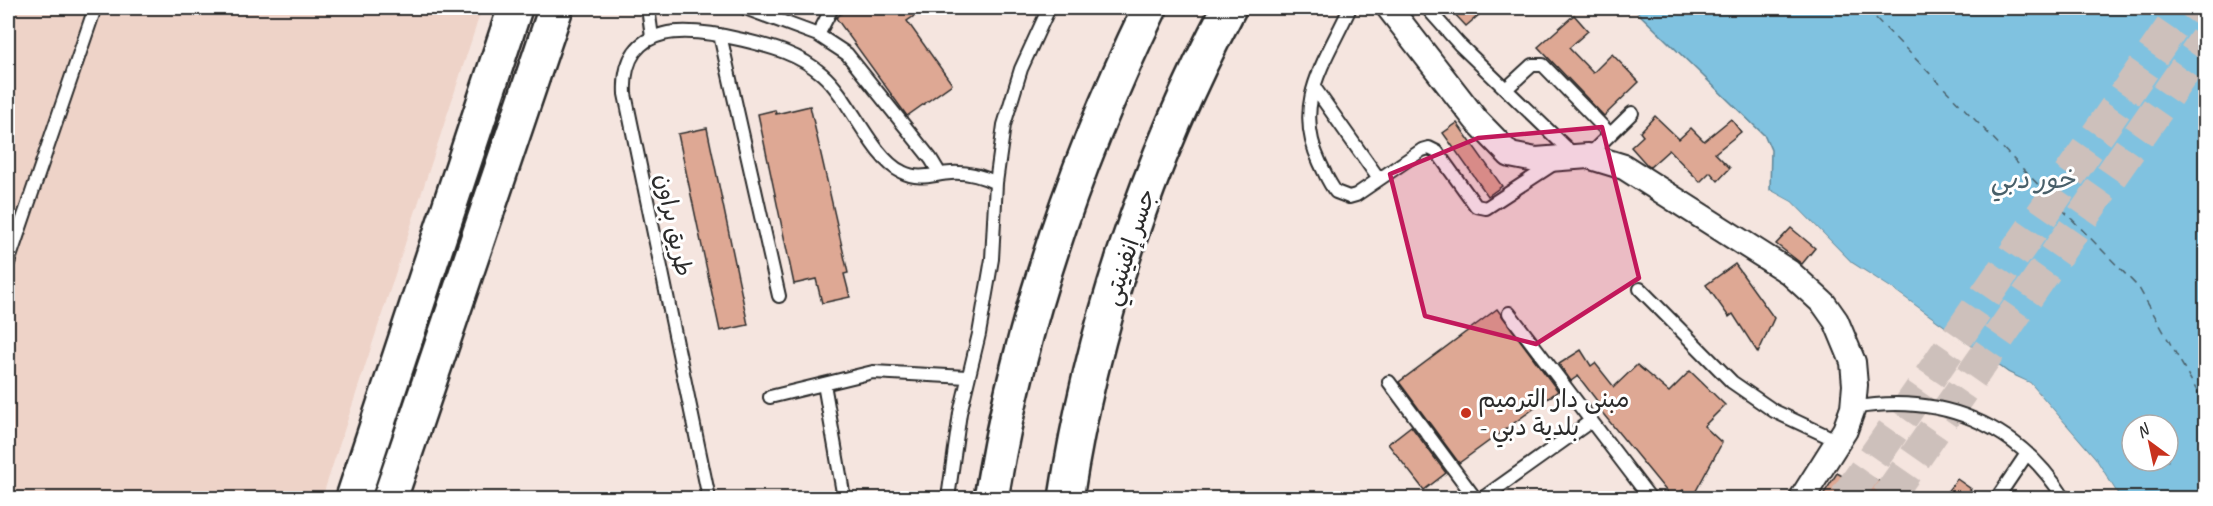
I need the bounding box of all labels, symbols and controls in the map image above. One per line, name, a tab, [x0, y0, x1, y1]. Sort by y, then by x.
water label: خور دبي	[1991, 163, 2076, 202]
street label: طريق براون	[648, 171, 700, 279]
street label: جسر إنفينيتي	[1096, 185, 1168, 311]
place label: مبنى دار الترميم - بلدية دبي	[1478, 384, 1629, 448]
marker: مبنى دار الترميم - بلدية دبي	[1459, 406, 1473, 420]
north arrow	[2120, 413, 2180, 473]
text: N	[2133, 418, 2155, 442]

